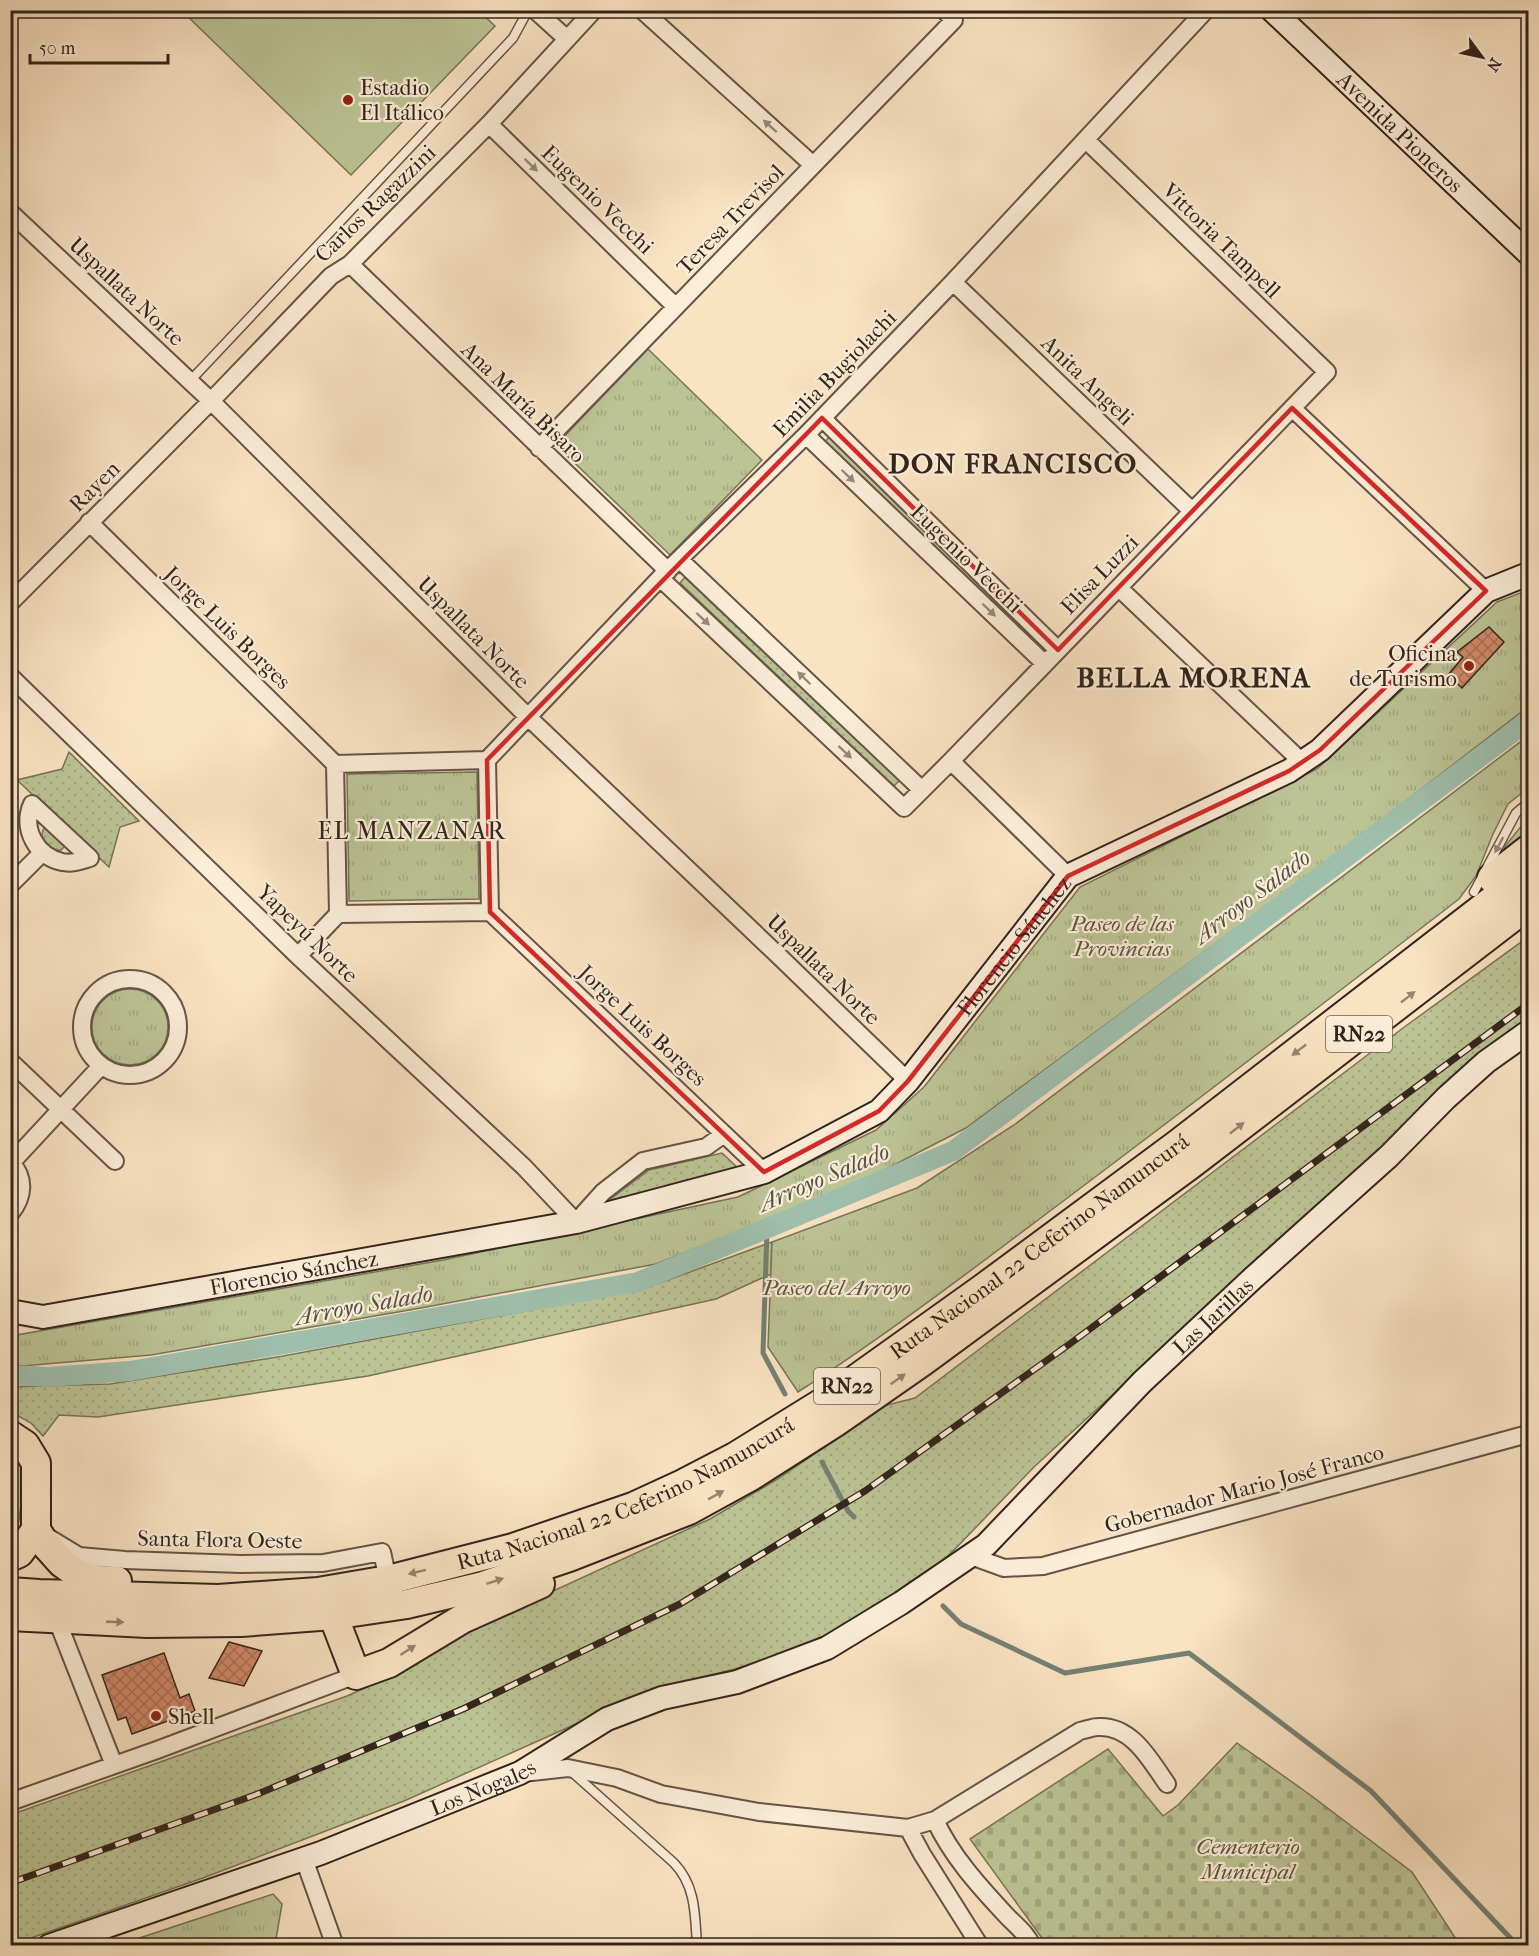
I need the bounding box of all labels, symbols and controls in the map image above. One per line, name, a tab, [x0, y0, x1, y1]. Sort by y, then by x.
scale bar	[30, 27, 168, 65]
north arrow	[1452, 27, 1512, 87]
text: 50 m	[39, 38, 76, 59]
text: N	[1482, 55, 1505, 76]
street label: Avenida Pioneros	[1331, 66, 1468, 198]
place label: Estadio El Itálico	[360, 75, 444, 126]
marker: Estadio El Itálico	[341, 93, 355, 107]
one-way arrow	[762, 119, 777, 133]
street label: Carlos Ragazzini	[310, 139, 442, 268]
street label: Eugenio Vecchi	[536, 140, 659, 260]
one-way arrow	[523, 157, 537, 171]
street label: Teresa Trevisol	[672, 159, 790, 280]
street label: Vittoria Tampell	[1156, 177, 1286, 304]
street label: Uspallata Norte	[63, 232, 189, 352]
street label: Emilia Bugiolachi	[768, 304, 902, 443]
street label: Anita Angeli	[1035, 330, 1139, 432]
street label: Ana María Bisaro	[455, 336, 591, 469]
district label: DON FRANCISCO	[888, 447, 1138, 480]
street label: Rayen	[64, 456, 126, 517]
one-way arrow	[841, 468, 855, 482]
street label: Eugenio Vecchi	[905, 499, 1028, 619]
street label: Elisa Luzzi	[1055, 529, 1144, 620]
street label: Jorge Luis Borges	[157, 559, 296, 695]
street label: Uspallata Norte	[412, 571, 535, 694]
one-way arrow	[981, 603, 995, 617]
one-way arrow	[696, 611, 710, 625]
place label: Oficina de Turismo	[1349, 641, 1458, 692]
marker: Oficina de Turismo	[1462, 659, 1476, 673]
district label: BELLA MORENA	[1077, 661, 1311, 694]
one-way arrow	[797, 671, 811, 685]
one-way arrow	[837, 745, 852, 759]
district label: EL MANZANAR	[318, 817, 507, 845]
one-way arrow	[1494, 837, 1504, 854]
water label: Arroyo Salado	[1186, 843, 1316, 951]
street label: Florencio Sánchez	[952, 871, 1077, 1021]
street label: Yapeyú Norte	[251, 878, 363, 988]
street label: Uspallata Norte	[761, 909, 886, 1031]
park label: Paseo de las Provincias	[1069, 911, 1175, 962]
street label: Jorge Luis Borges	[571, 958, 712, 1092]
one-way arrow	[1401, 991, 1416, 1003]
road number: RN22	[1326, 1016, 1392, 1052]
one-way arrow	[1292, 1044, 1307, 1056]
one-way arrow	[1230, 1123, 1245, 1135]
street label: Ruta Nacional 22 Ceferino Namuncurá	[885, 1128, 1195, 1365]
water label: Arroyo Salado	[752, 1137, 893, 1218]
street label: Florencio Sánchez	[208, 1246, 380, 1301]
street label: Las Jarillas	[1168, 1273, 1259, 1360]
park label: Paseo del Arroyo	[762, 1275, 911, 1301]
water label: Arroyo Salado	[290, 1279, 435, 1331]
road number: RN22	[814, 1368, 880, 1404]
one-way arrow	[889, 1373, 905, 1385]
street label: Ruta Nacional 22 Ceferino Namuncurá	[454, 1411, 800, 1576]
street label: Gobernador Mario José Franco	[1102, 1439, 1387, 1539]
one-way arrow	[708, 1490, 725, 1500]
street label: Santa Flora Oeste	[137, 1526, 303, 1554]
one-way arrow	[408, 1568, 427, 1578]
one-way arrow	[486, 1576, 504, 1586]
one-way arrow	[106, 1617, 125, 1626]
one-way arrow	[400, 1644, 416, 1656]
place label: Shell	[168, 1704, 215, 1730]
marker: Shell	[149, 1709, 163, 1723]
street label: Los Nogales	[427, 1754, 541, 1822]
park label: Cementerio Municipal	[1196, 1834, 1300, 1885]

